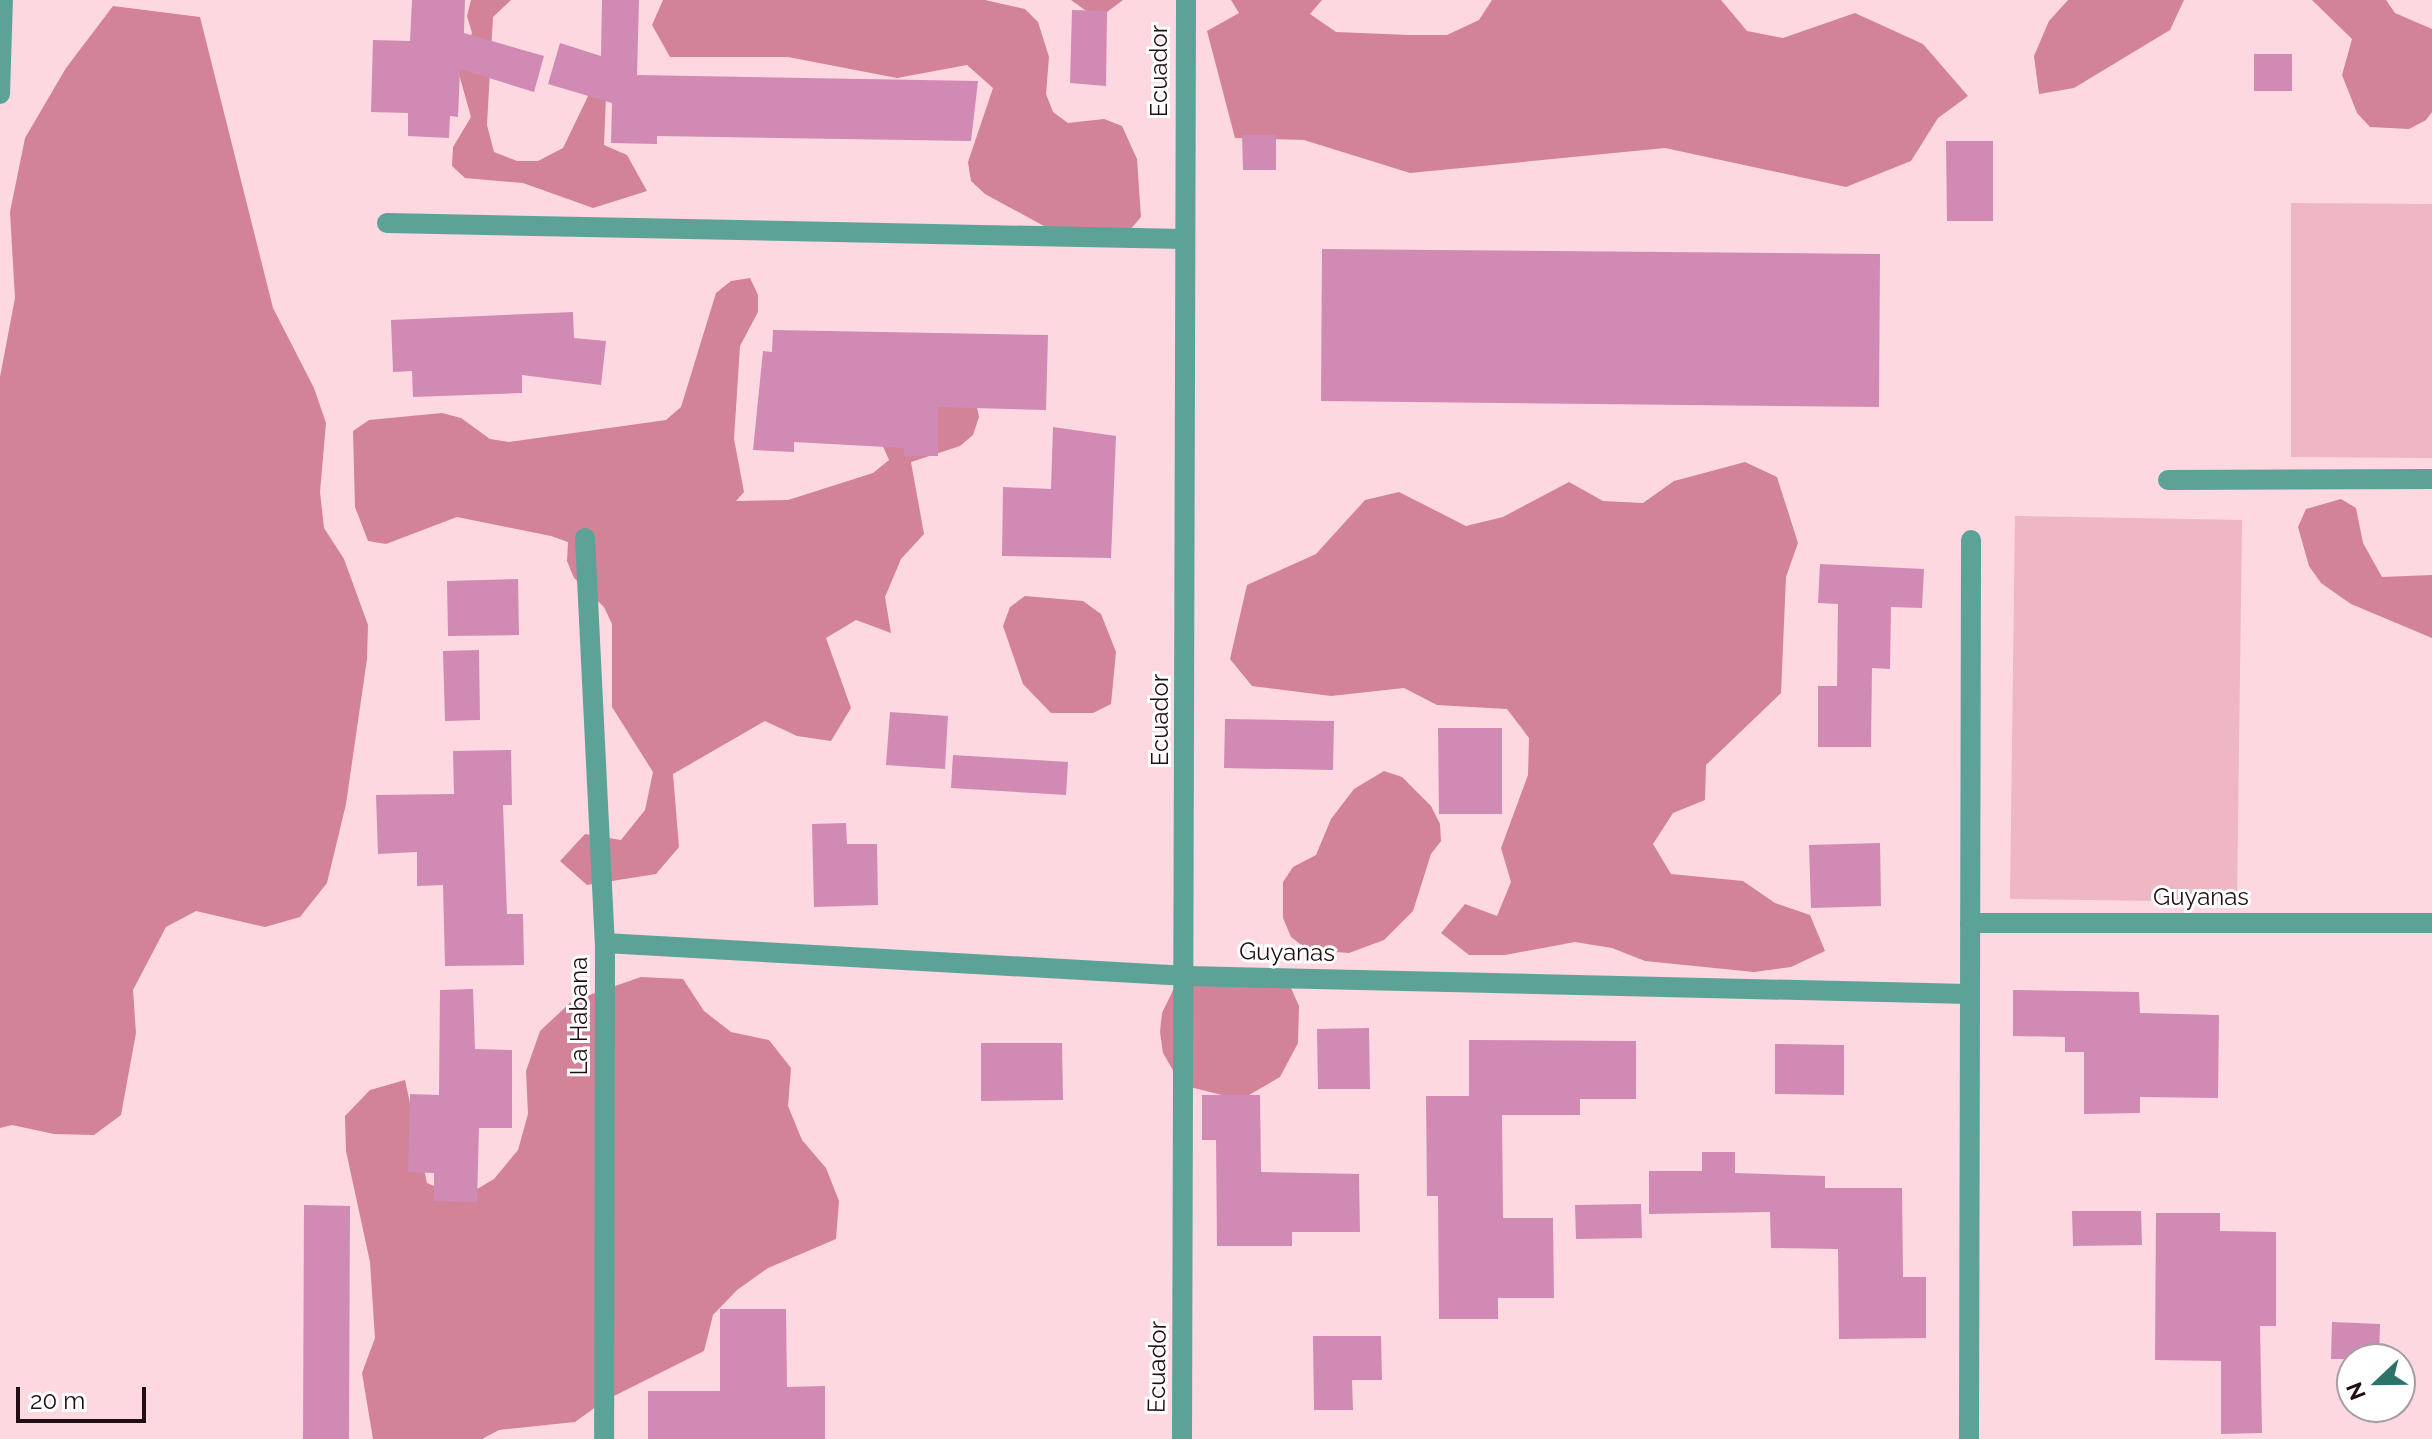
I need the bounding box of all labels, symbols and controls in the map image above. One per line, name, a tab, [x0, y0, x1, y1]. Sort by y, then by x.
street label: Ecuador	[1145, 25, 1173, 117]
street label: Ecuador	[1146, 674, 1174, 766]
street label: Guyanas	[2153, 883, 2249, 911]
street label: Guyanas	[1239, 937, 1335, 967]
street label: La Habana	[565, 957, 593, 1075]
street label: Ecuador	[1142, 1321, 1172, 1413]
north arrow	[2336, 1343, 2416, 1423]
scale bar	[20, 1371, 150, 1421]
text: N	[2340, 1379, 2371, 1404]
text: 20 m	[30, 1386, 85, 1415]

